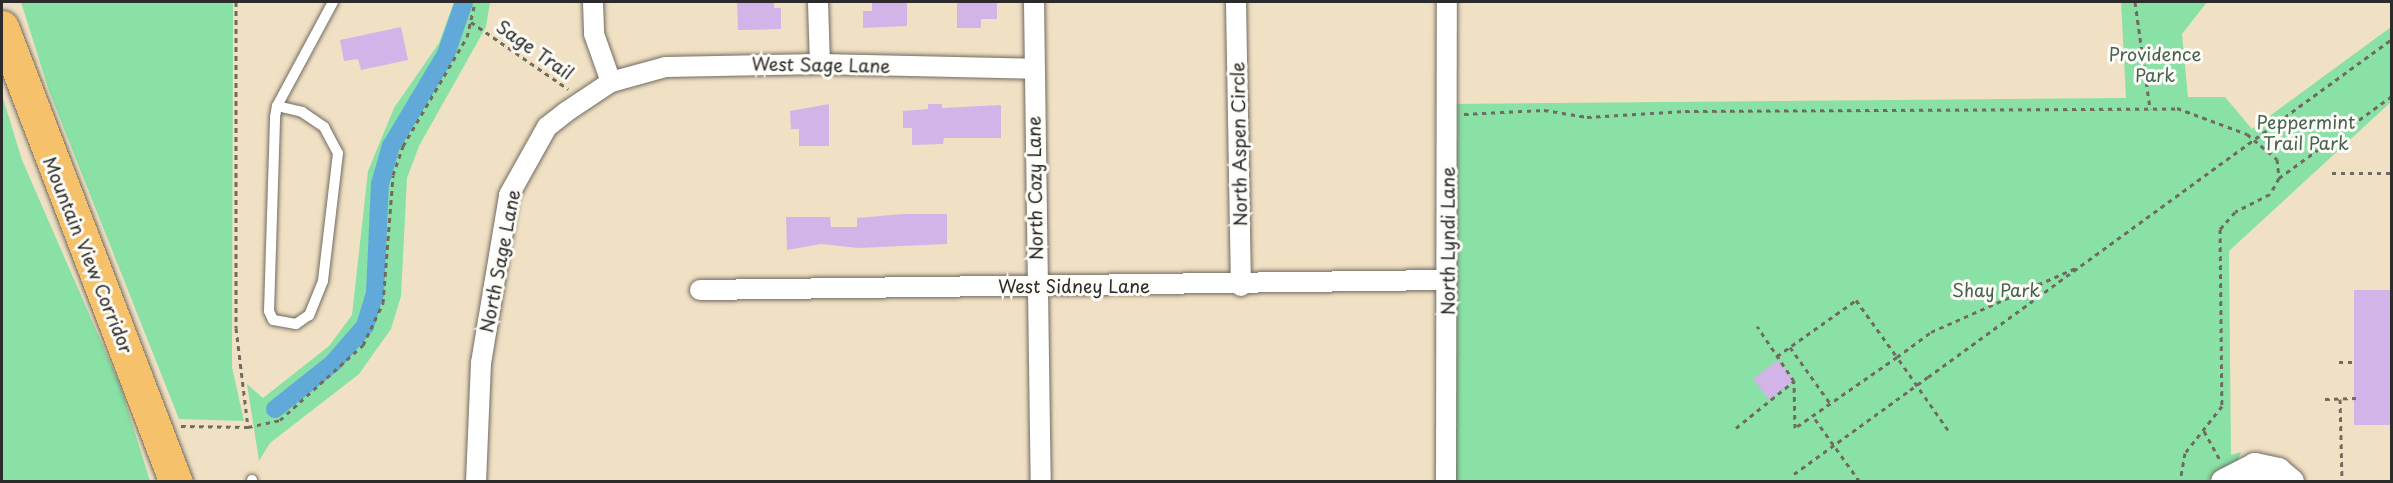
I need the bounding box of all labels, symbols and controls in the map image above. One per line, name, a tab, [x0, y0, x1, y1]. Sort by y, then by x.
street label: Sage Trail	[493, 16, 577, 84]
park label: Providence Park	[2109, 44, 2201, 86]
street label: West Sage Lane	[752, 53, 890, 77]
street label: North Aspen Circle	[1227, 60, 1251, 228]
park label: Peppermint Trail Park	[2257, 112, 2355, 154]
street label: North Cozy Lane	[1023, 115, 1047, 261]
street label: Mountain View Corridor	[39, 155, 137, 355]
street label: North Lyndi Lane	[1437, 166, 1459, 316]
street label: North Sage Lane	[475, 187, 525, 335]
street label: West Sidney Lane	[997, 275, 1151, 297]
park label: Shay Park	[1951, 279, 2041, 301]

